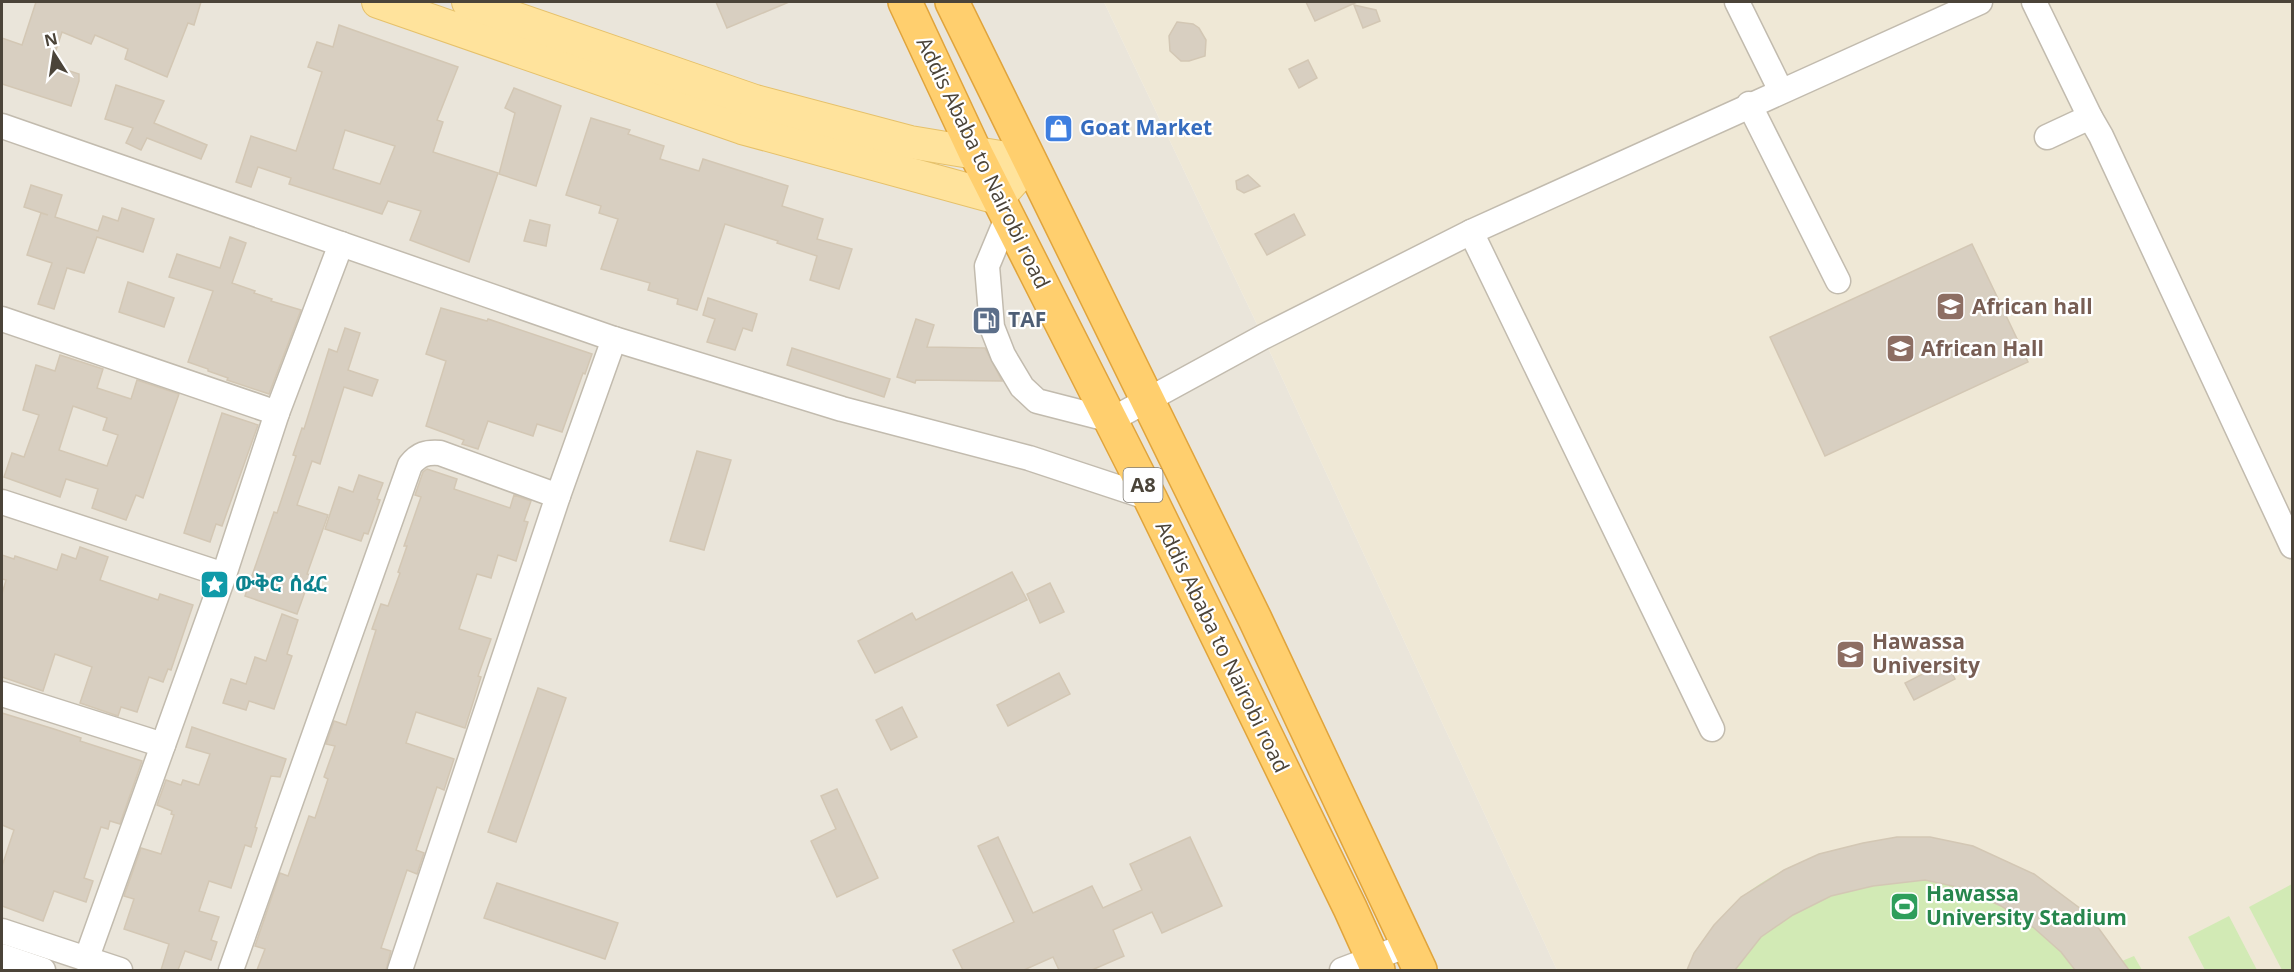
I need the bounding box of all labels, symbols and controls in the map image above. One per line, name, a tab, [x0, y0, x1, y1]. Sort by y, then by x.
north arrow	[24, 24, 84, 84]
text: N	[42, 27, 60, 51]
street label: Addis Ababa to Nairobi road	[911, 32, 1057, 293]
shop icon: Goat Market	[1043, 112, 1075, 144]
place label: Goat Market	[1080, 113, 1212, 141]
school or university icon: African hall	[1935, 291, 1967, 323]
place label: African hall	[1972, 292, 2093, 320]
fuel station icon: TAF	[971, 304, 1003, 336]
place label: TAF	[1008, 305, 1046, 333]
school or university icon: African Hall	[1884, 333, 1916, 365]
place label: African Hall	[1921, 334, 2044, 362]
road number: A8	[1124, 468, 1162, 502]
street label: Addis Ababa to Nairobi road	[1150, 516, 1296, 777]
place icon: ውቅሮ ሰፈር	[198, 568, 230, 600]
place label: ውቅሮ ሰፈር	[235, 569, 327, 597]
place label: Hawassa University	[1872, 627, 1980, 679]
school or university icon: Hawassa University	[1835, 638, 1867, 670]
place label: Hawassa University Stadium	[1926, 879, 2127, 931]
sports icon: Hawassa University Stadium	[1889, 890, 1921, 922]

